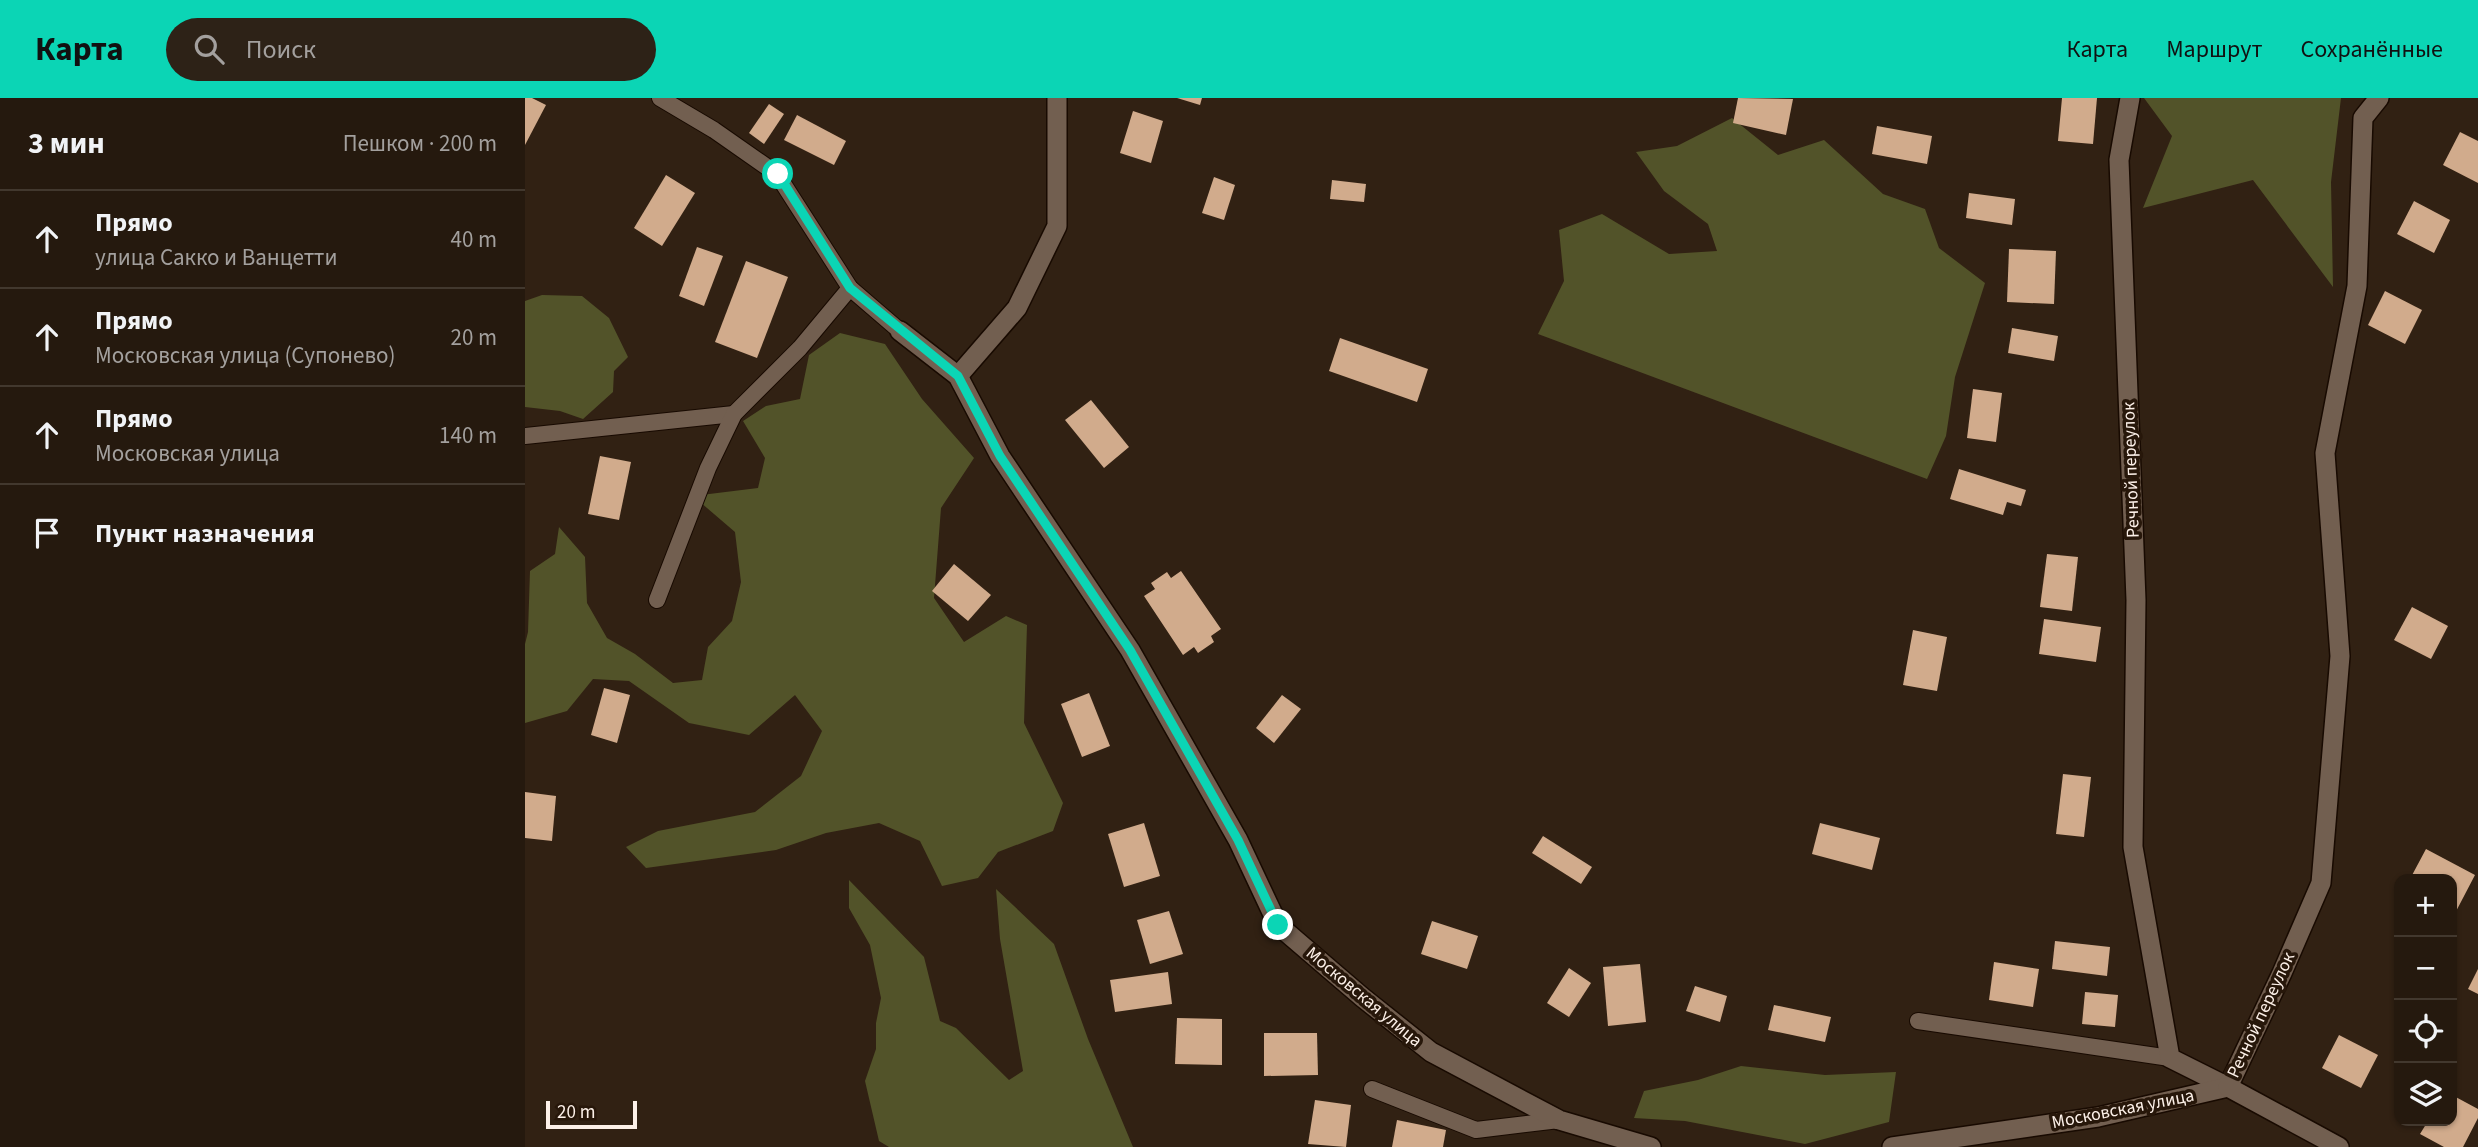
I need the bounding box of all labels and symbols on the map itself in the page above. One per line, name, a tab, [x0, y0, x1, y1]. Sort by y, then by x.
route start	[762, 158, 793, 189]
street label: Речной переулок	[2116, 402, 2146, 538]
route end	[1262, 909, 1293, 940]
street label: Московская улица	[1301, 941, 1427, 1053]
street label: Речной переулок	[2221, 948, 2301, 1082]
street label: Московская улица	[2050, 1083, 2196, 1135]
scale bar	[546, 1098, 637, 1130]

